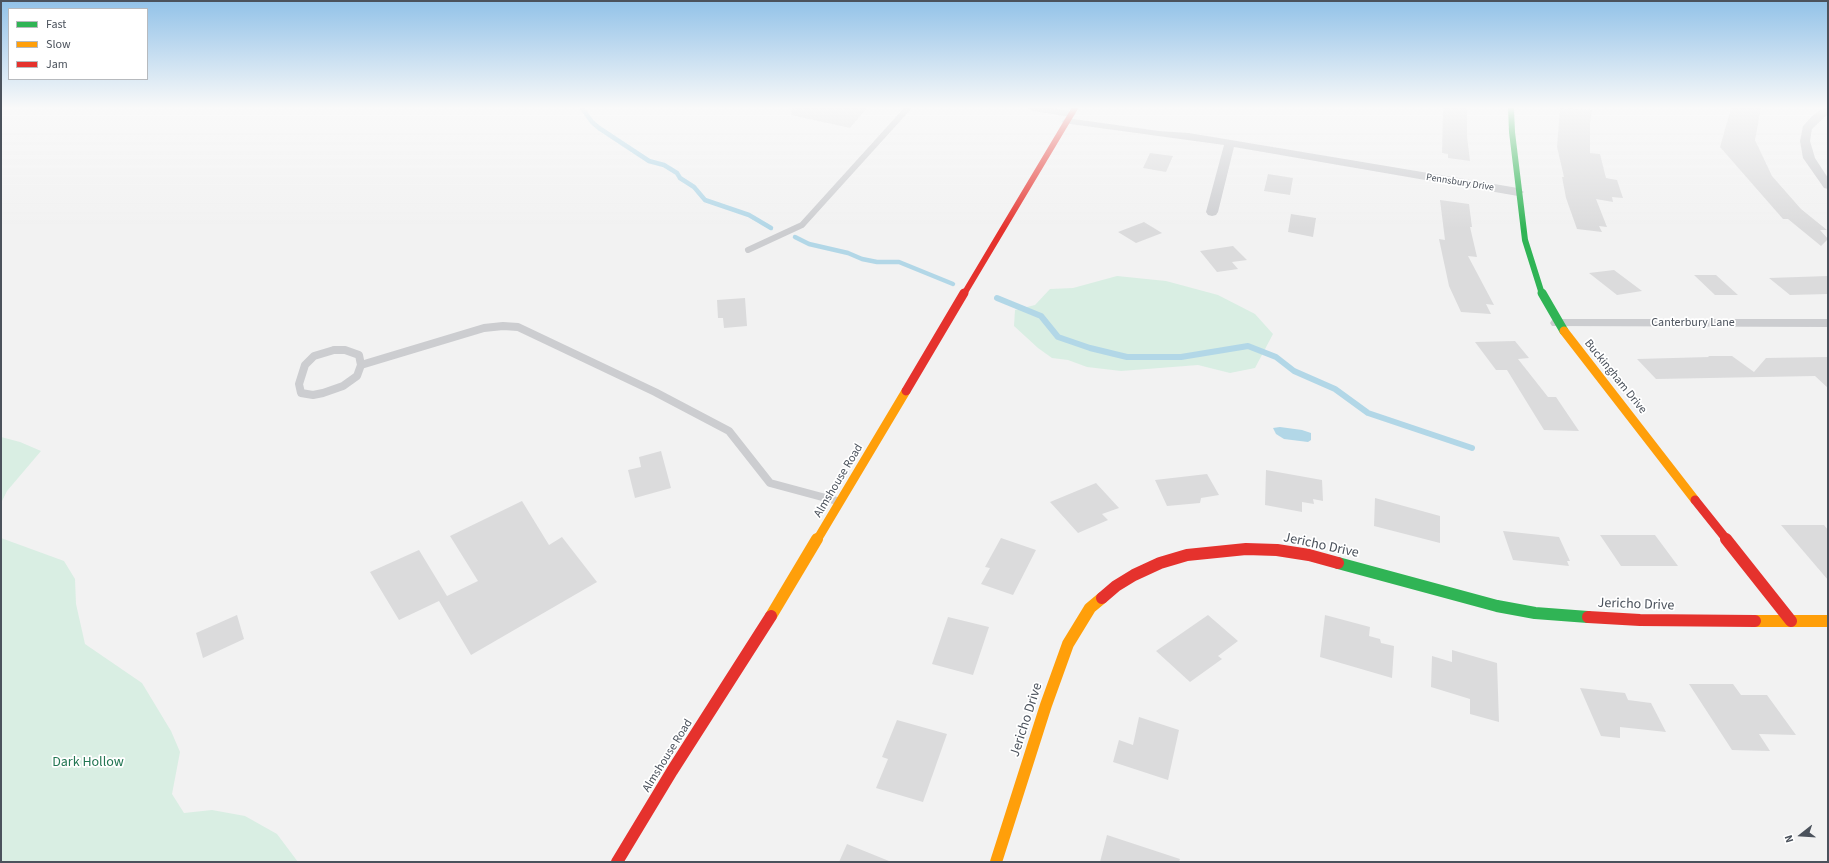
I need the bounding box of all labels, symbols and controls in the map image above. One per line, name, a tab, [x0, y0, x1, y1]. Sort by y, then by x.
legend	[8, 8, 148, 80]
text: Fast	[46, 16, 66, 33]
text: Slow	[46, 36, 71, 53]
text: Jam	[46, 56, 68, 73]
street label: Pennsbury Drive	[1425, 172, 1495, 194]
street label: Canterbury Lane	[1651, 316, 1735, 330]
street label: Buckingham Drive	[1581, 337, 1649, 417]
street label: Almshouse Road	[811, 442, 867, 520]
street label: Jericho Drive	[1282, 530, 1360, 562]
street label: Jericho Drive	[1597, 595, 1675, 615]
street label: Jericho Drive	[1007, 681, 1047, 759]
street label: Almshouse Road	[640, 717, 696, 795]
park label: Dark Hollow	[52, 755, 124, 771]
north arrow	[1781, 815, 1821, 855]
text: N	[1781, 833, 1797, 844]

